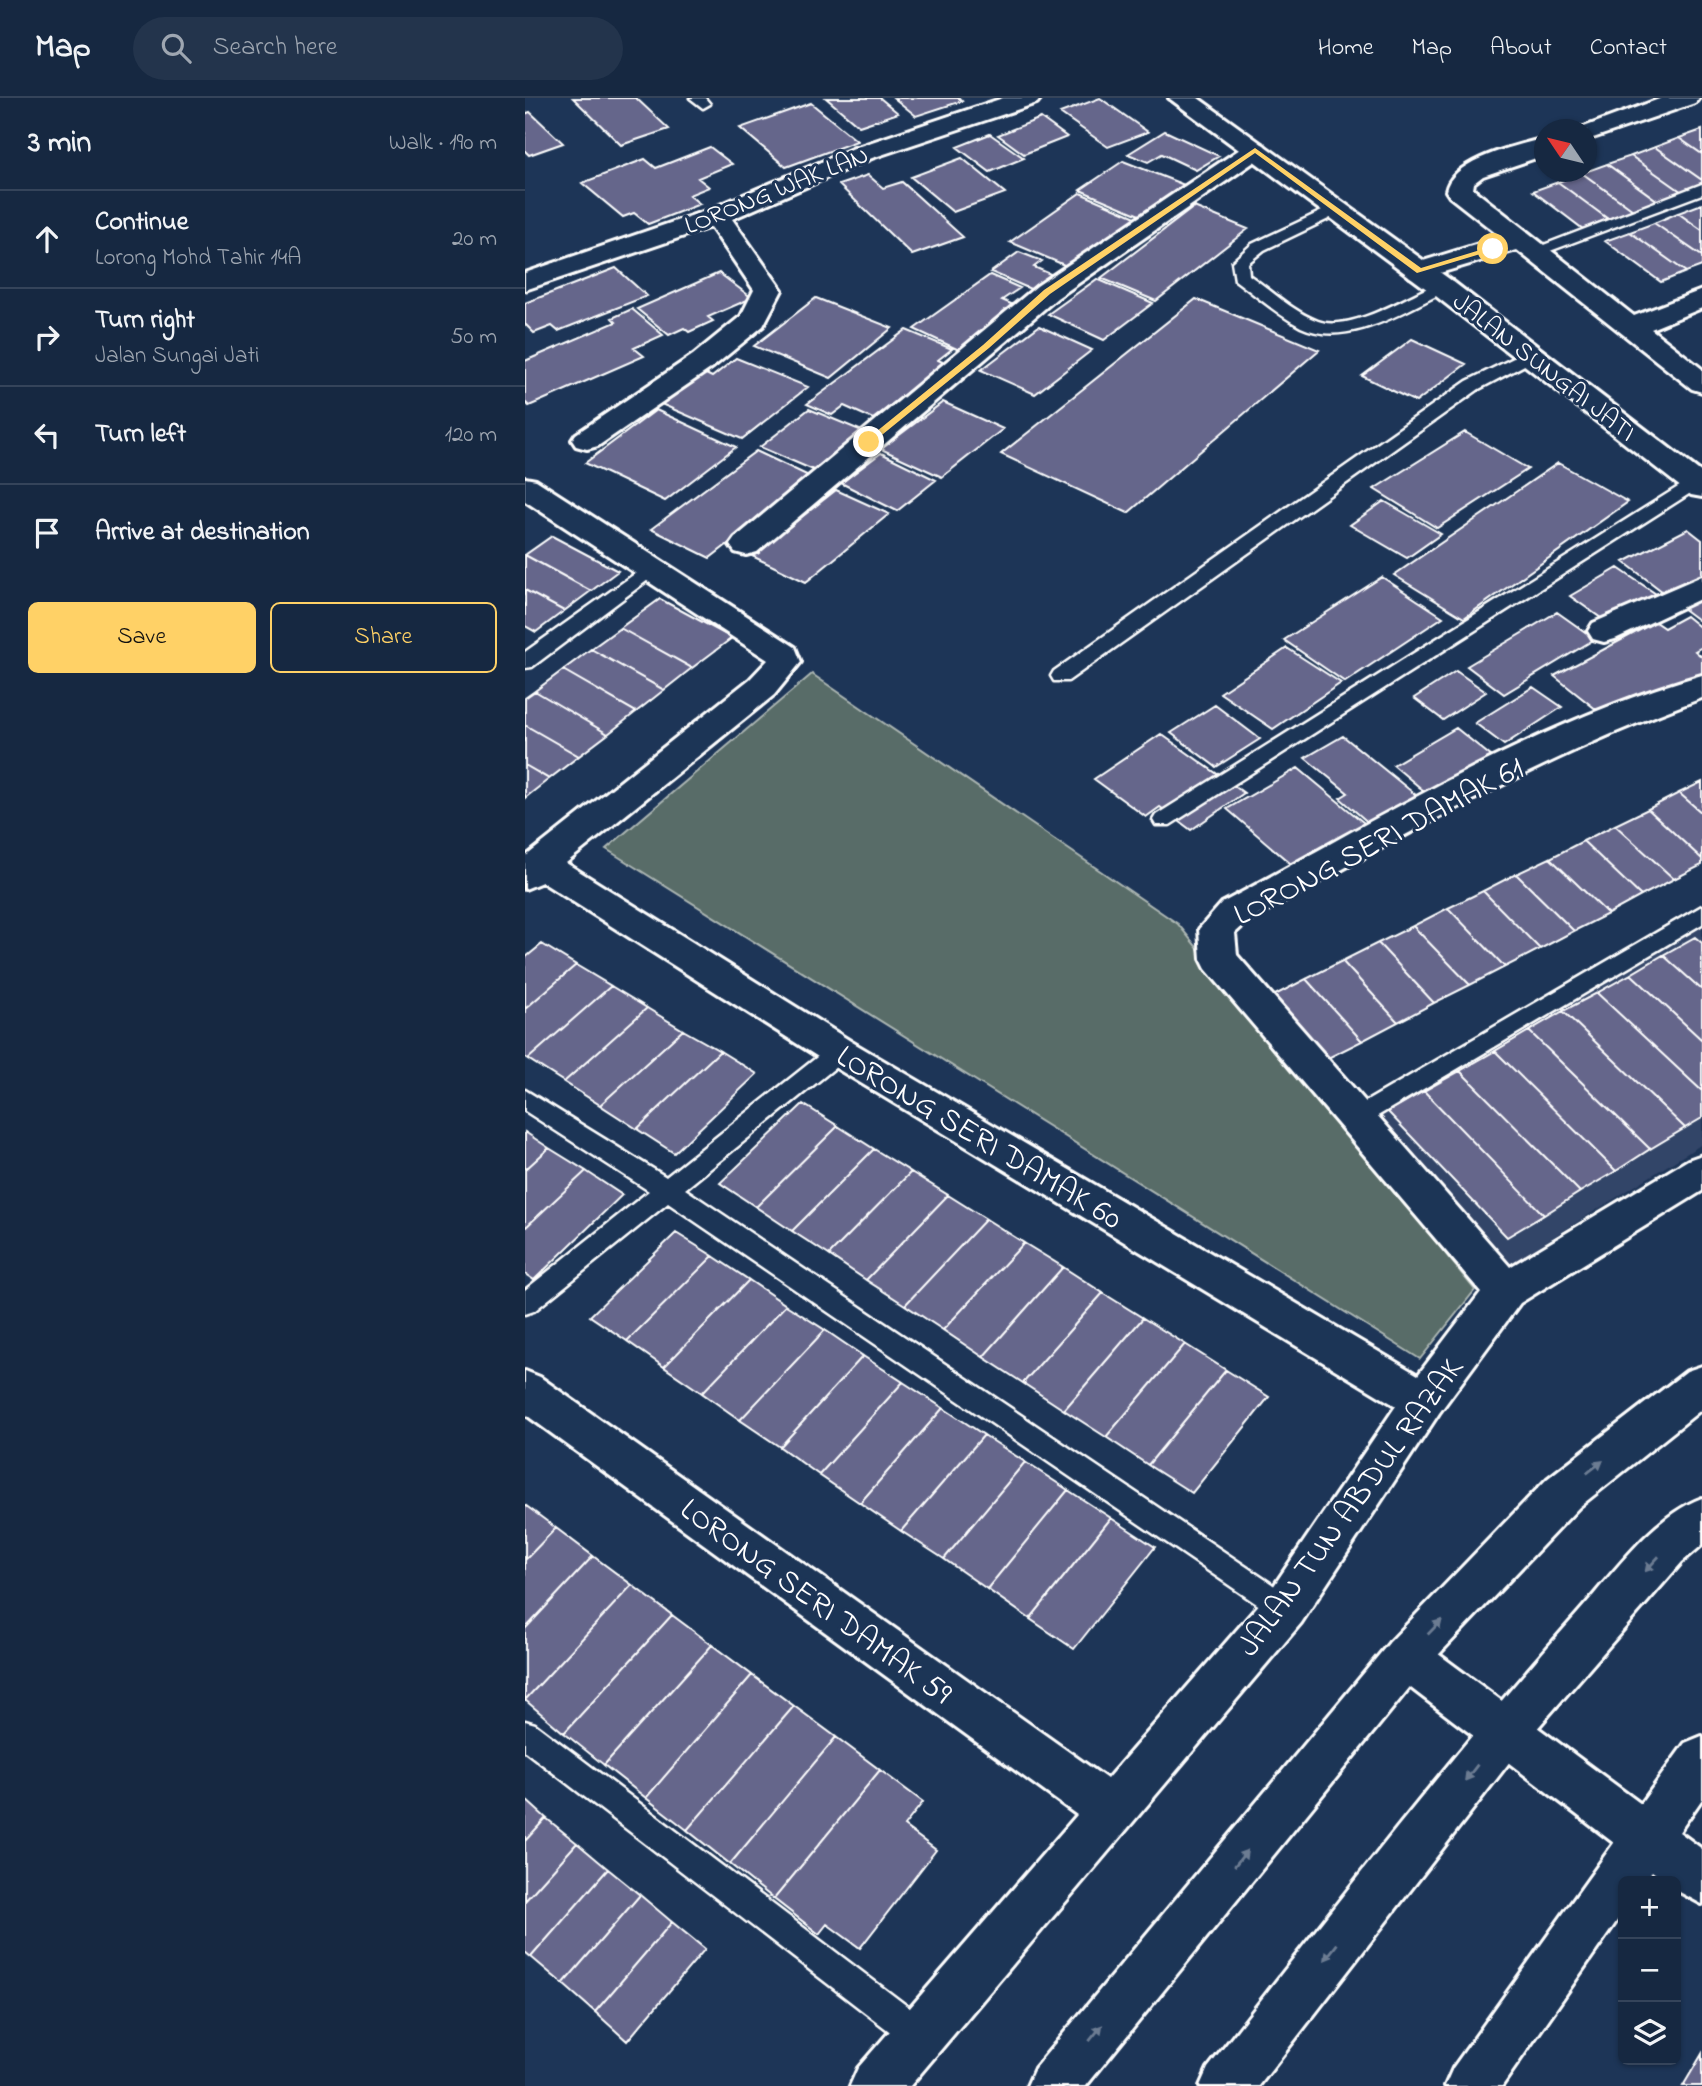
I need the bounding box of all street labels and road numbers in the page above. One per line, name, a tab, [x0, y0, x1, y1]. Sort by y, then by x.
street label: LORONG WAK LAN	[679, 138, 875, 246]
street label: JALAN SUNGAI JATI	[1443, 285, 1643, 452]
street label: LORONG SERI DAMAK 61	[1226, 747, 1533, 940]
street label: LORONG SERI DAMAK 60	[826, 1035, 1130, 1243]
street label: JALAN TUN ABDUL RAZAK	[1227, 1348, 1477, 1668]
street label: LORONG SERI DAMAK 59	[669, 1488, 961, 1718]

